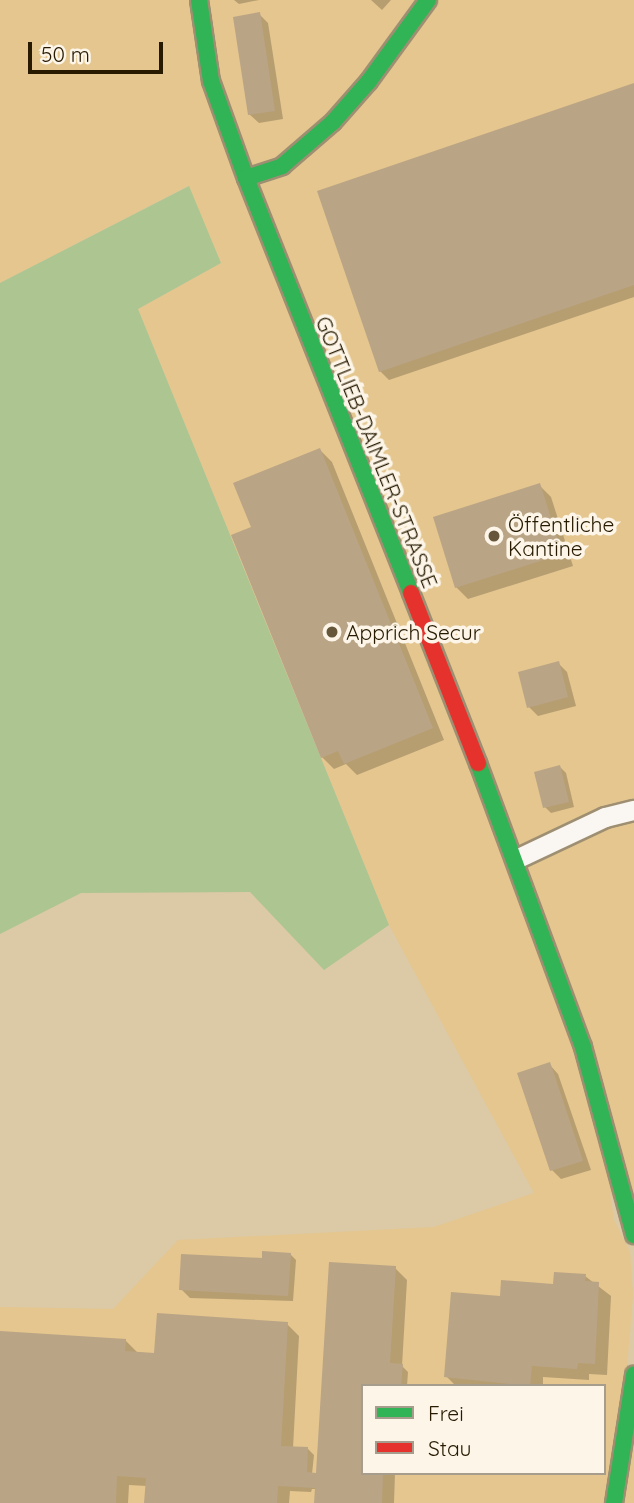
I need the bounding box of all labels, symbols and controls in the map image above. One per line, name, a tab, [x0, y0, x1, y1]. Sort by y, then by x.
scale bar	[32, 28, 166, 72]
text: 50 m	[41, 41, 90, 67]
street label: GOTTLIEB-DAIMLER-STRASSE	[311, 313, 443, 591]
place label: Öffentliche Kantine	[508, 511, 614, 561]
marker: Öffentliche Kantine	[486, 528, 502, 544]
place label: Apprich Secur	[346, 619, 481, 645]
marker: Apprich Secur	[324, 624, 340, 640]
legend	[361, 1384, 606, 1475]
text: Frei	[428, 1400, 464, 1426]
text: Stau	[428, 1435, 471, 1461]

